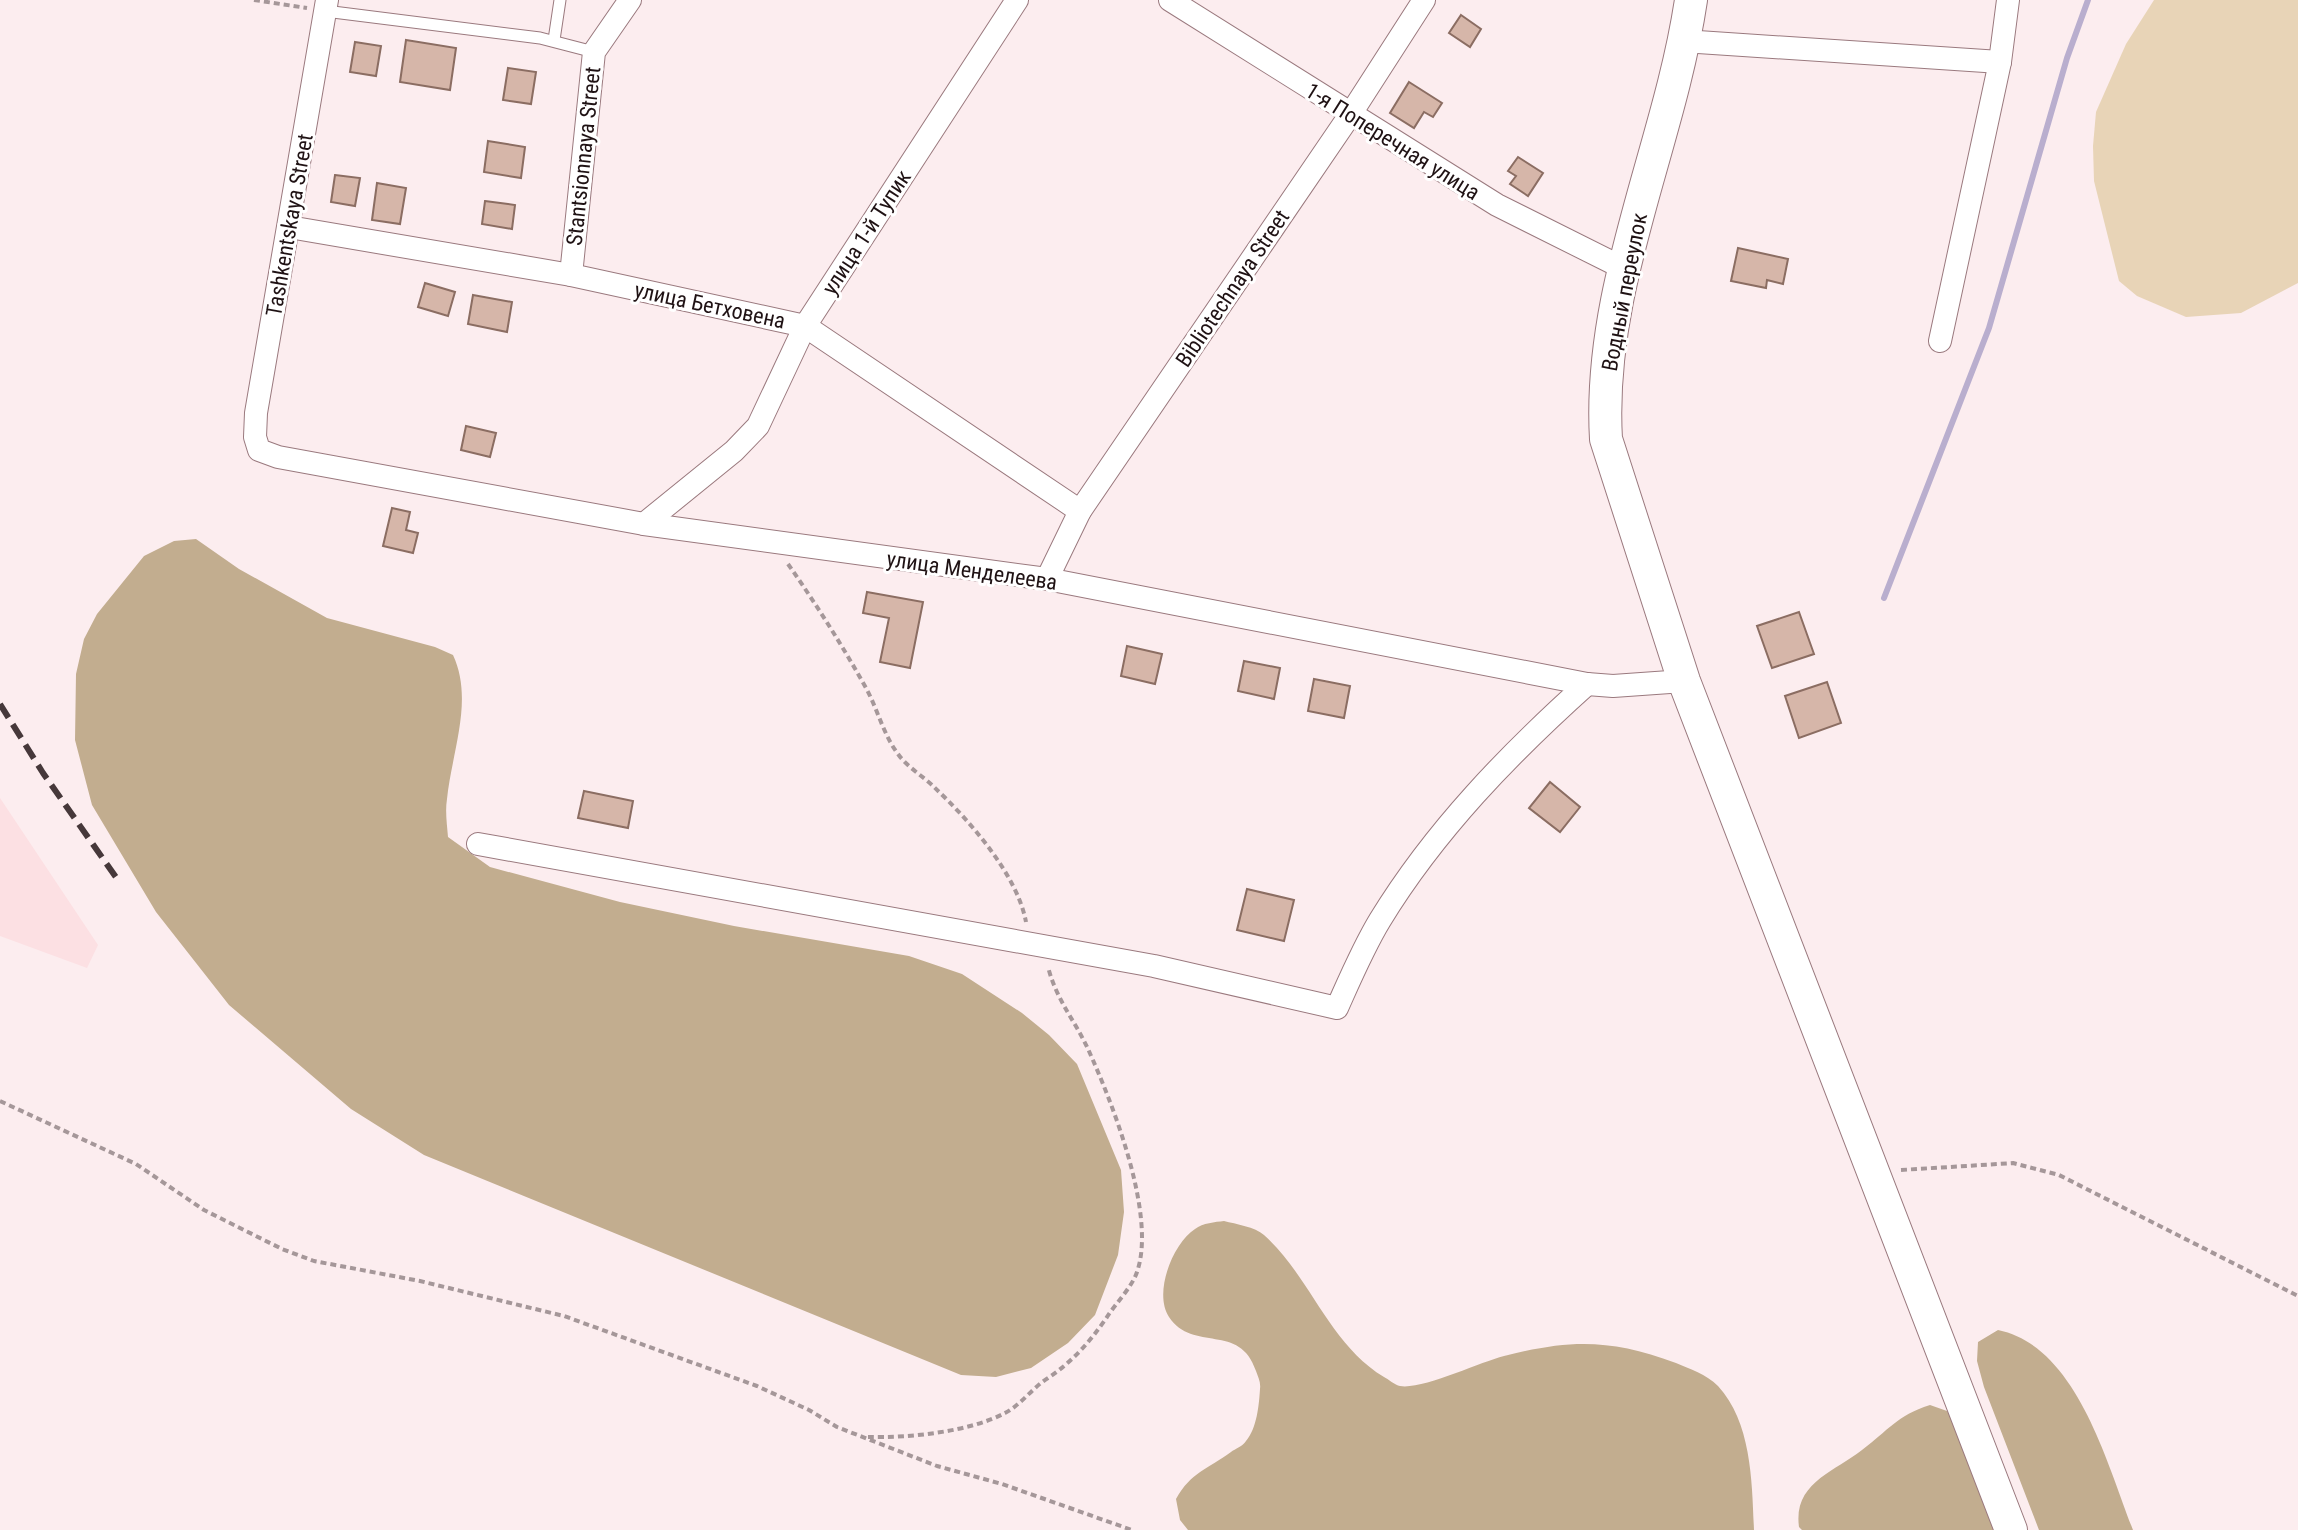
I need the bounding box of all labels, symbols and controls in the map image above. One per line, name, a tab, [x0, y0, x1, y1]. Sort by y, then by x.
street label: Stantsionnaya Street	[562, 65, 605, 247]
street label: 1-я Поперечная улица	[1301, 78, 1484, 205]
street label: Tashkentskaya Street	[261, 132, 318, 318]
street label: улица 1-й Тупик	[817, 165, 916, 299]
street label: Bibliotechnaya Street	[1171, 205, 1294, 371]
street label: Водный переулок	[1597, 210, 1652, 373]
street label: улица Бетховена	[632, 277, 788, 334]
street label: улица Менделеева	[885, 546, 1059, 595]

